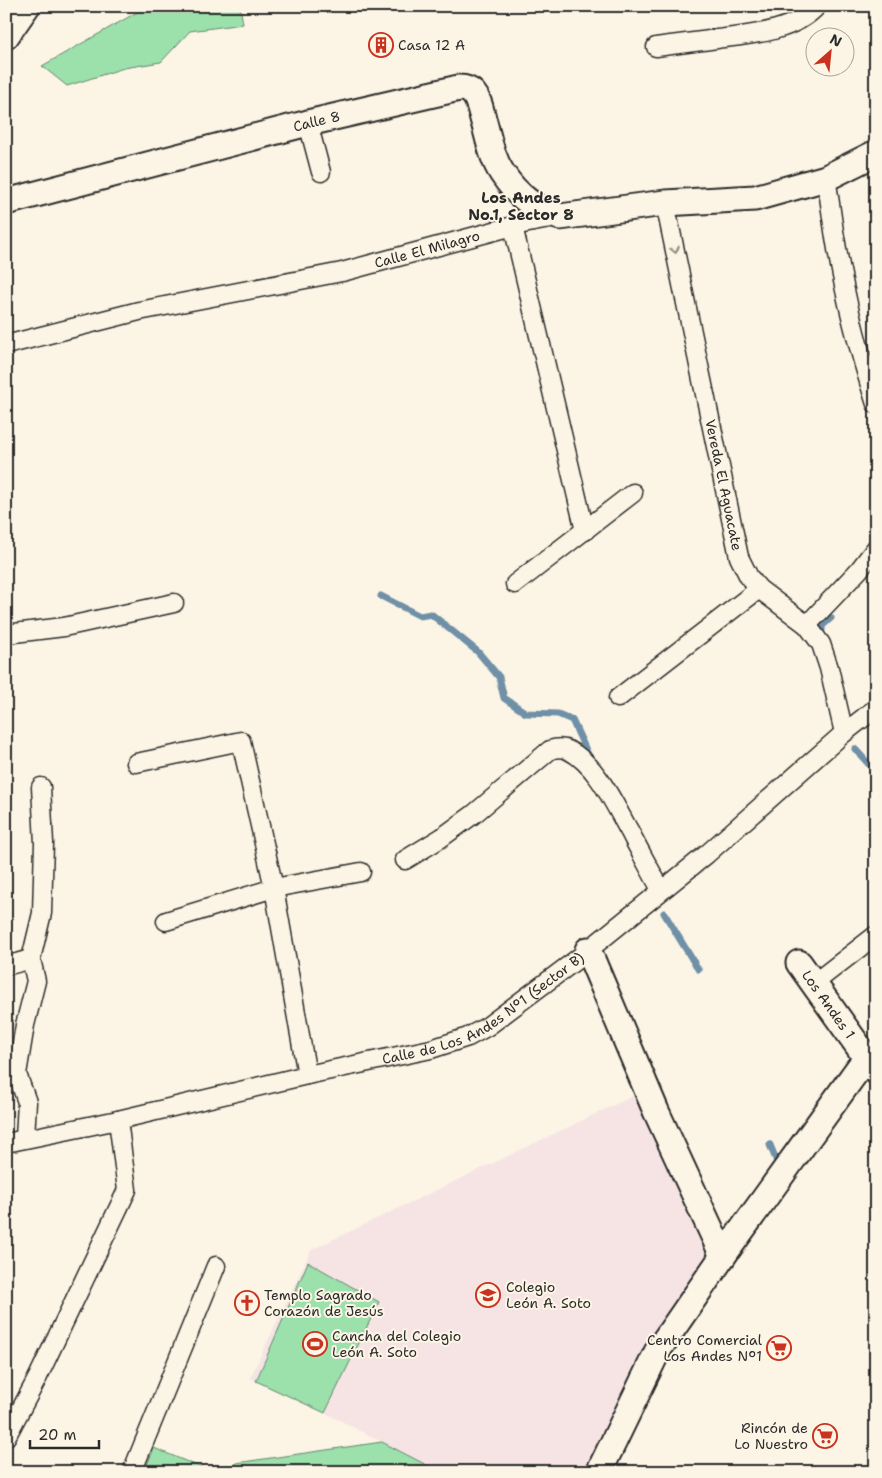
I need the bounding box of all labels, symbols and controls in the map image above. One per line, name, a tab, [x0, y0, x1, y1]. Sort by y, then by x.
north arrow	[804, 28, 854, 78]
text: N	[827, 30, 845, 51]
building icon: Casa 12 A	[368, 32, 394, 58]
place label: Casa 12 A	[398, 36, 465, 54]
street label: Calle 8	[291, 107, 342, 136]
district label: Los Andes No.1, Sector 8	[468, 188, 574, 225]
street label: Calle El Milagro	[372, 226, 482, 272]
one-way arrow	[669, 246, 680, 255]
street label: Vereda El Aguacate	[701, 418, 746, 552]
street label: Calle de Los Andes N°1 (Sector B)	[380, 948, 587, 1068]
street label: Los Andes 1	[798, 967, 859, 1042]
place label: Colegio León A. Soto	[506, 1278, 591, 1312]
school or university icon: Colegio León A. Soto	[475, 1282, 501, 1308]
place label: Templo Sagrado Corazón de Jesús	[264, 1286, 384, 1320]
church icon: Templo Sagrado Corazón de Jesús	[234, 1290, 260, 1316]
place label: Cancha del Colegio León A. Soto	[332, 1327, 461, 1361]
sports icon: Cancha del Colegio León A. Soto	[302, 1331, 328, 1357]
place label: Centro Comercial Los Andes N°1	[647, 1331, 763, 1365]
supermarket icon: Centro Comercial Los Andes N°1	[766, 1335, 792, 1361]
scale bar	[30, 1418, 99, 1450]
place label: Rincón de Lo Nuestro	[734, 1419, 808, 1453]
supermarket icon: Rincón de Lo Nuestro	[812, 1423, 838, 1449]
text: 20 m	[38, 1425, 77, 1445]

